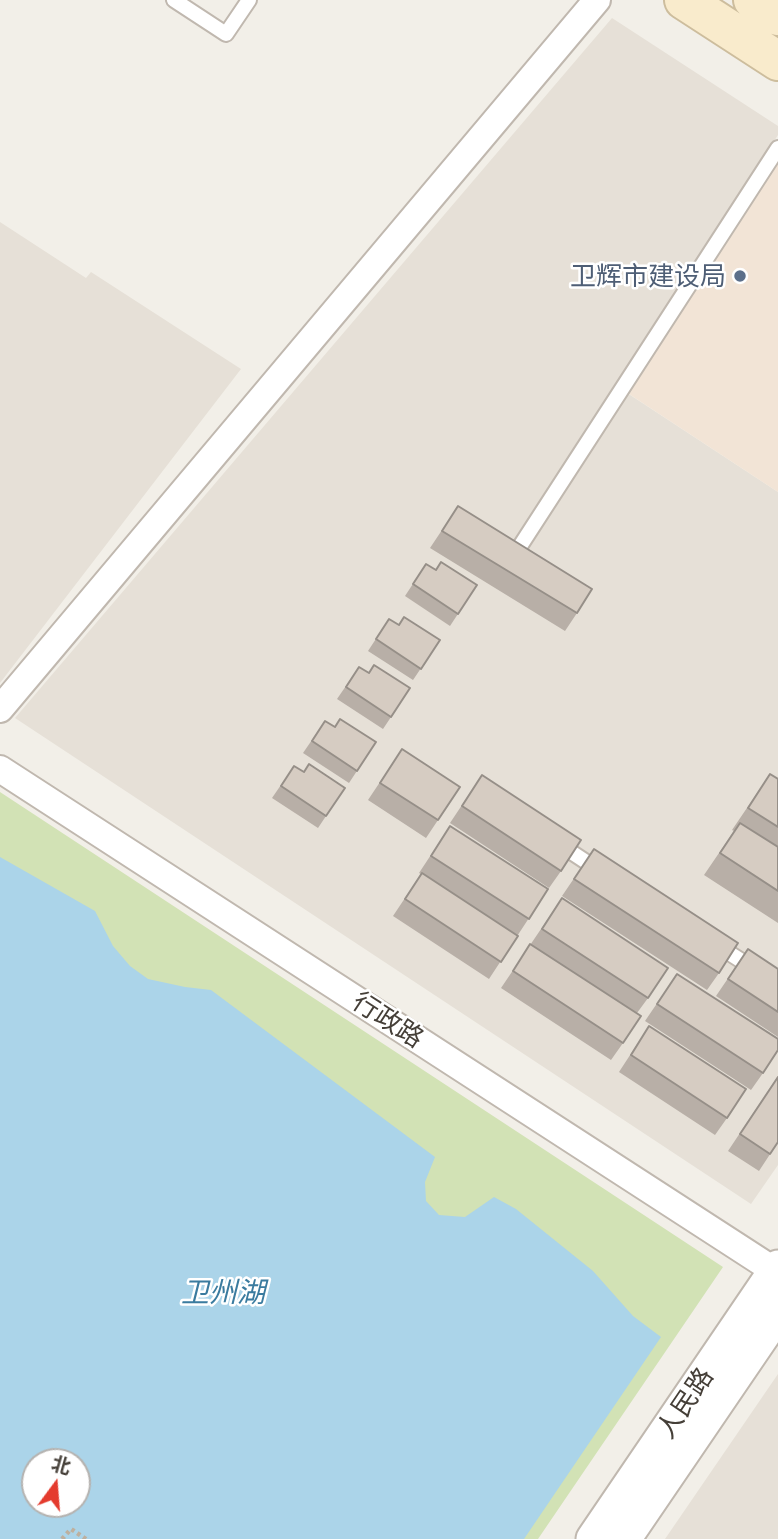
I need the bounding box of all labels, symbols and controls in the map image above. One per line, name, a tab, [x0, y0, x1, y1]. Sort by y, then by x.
place label: 卫辉市建设局	[570, 260, 726, 292]
marker: 卫辉市建设局	[732, 268, 748, 284]
street label: 行政路	[347, 986, 429, 1054]
water label: 卫州湖	[181, 1276, 265, 1310]
street label: 人民路	[650, 1362, 720, 1444]
north arrow	[21, 1448, 91, 1518]
text: 北	[49, 1451, 74, 1478]

